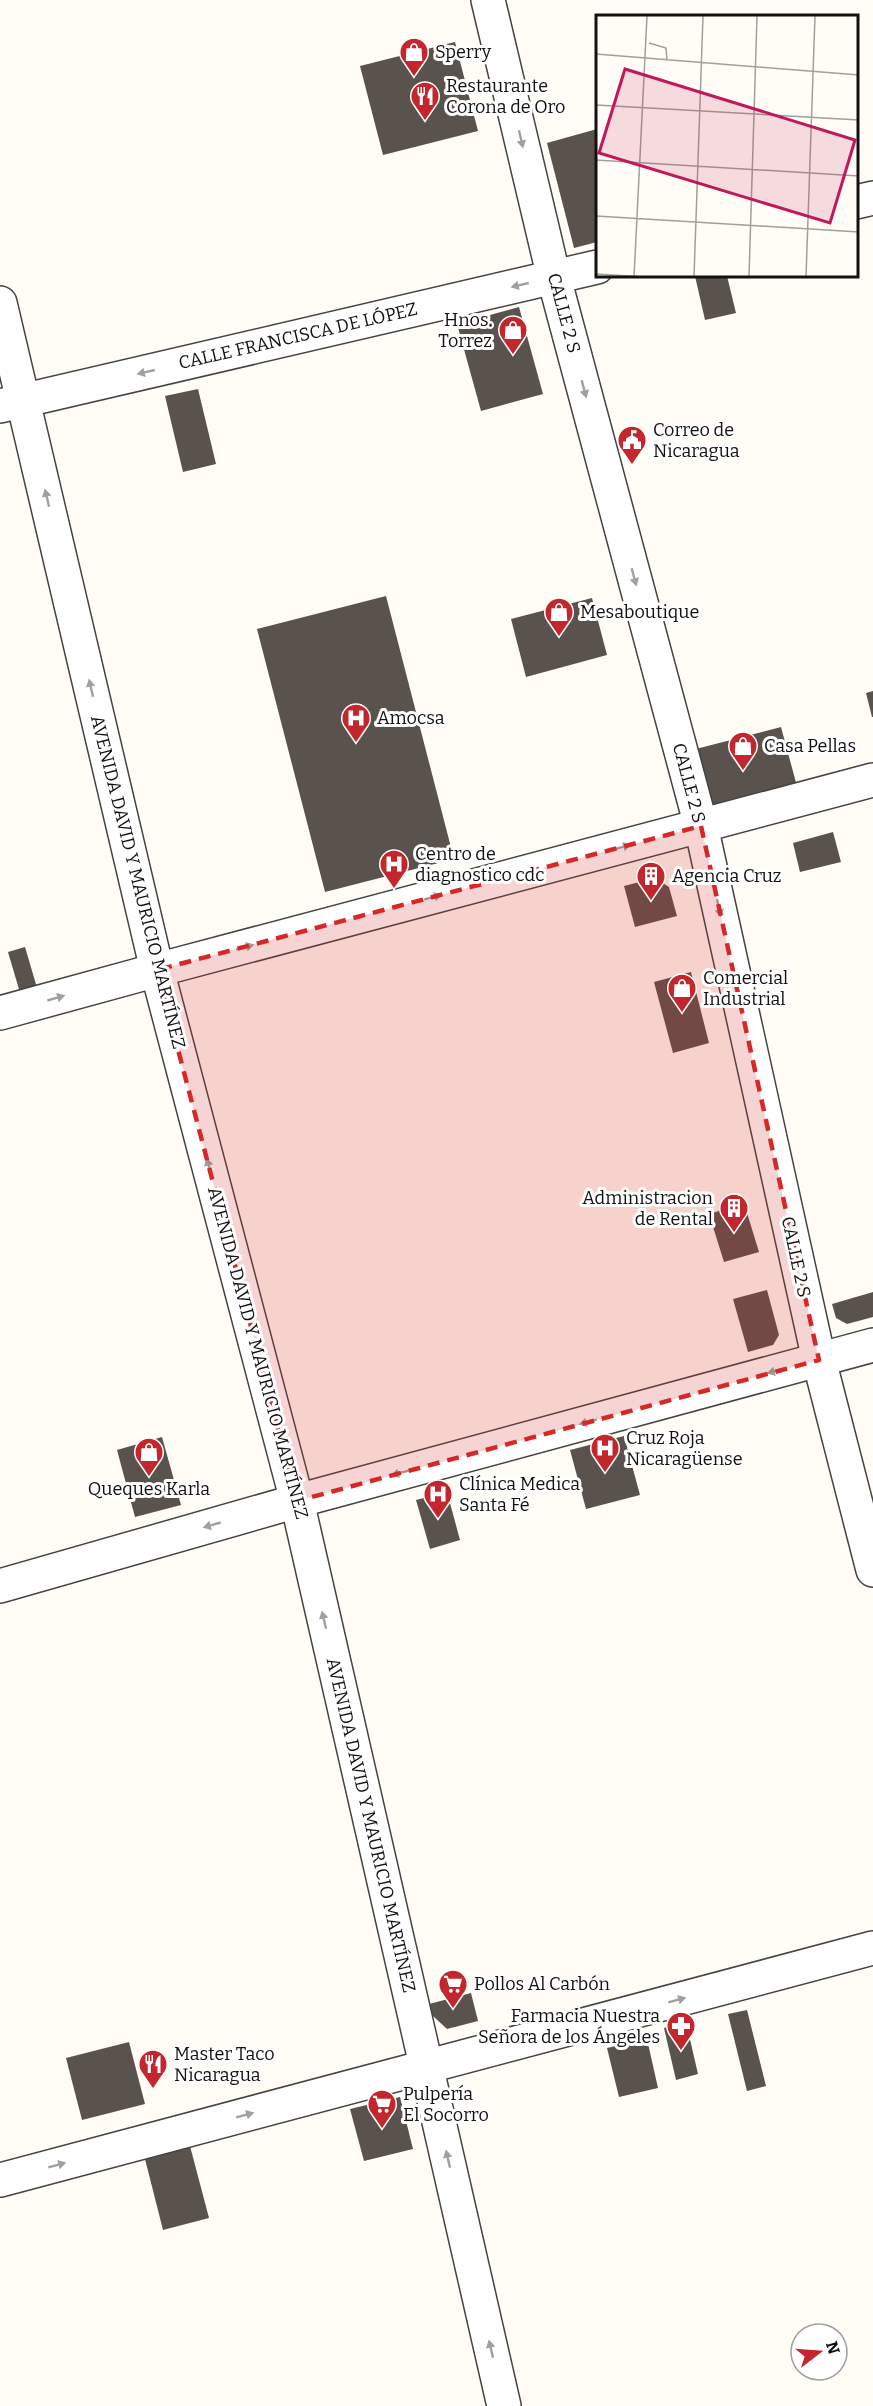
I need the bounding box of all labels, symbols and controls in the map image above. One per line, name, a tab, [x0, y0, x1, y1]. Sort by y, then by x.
inset map	[596, 15, 858, 278]
shop icon: Sperry	[398, 36, 430, 78]
place label: Sperry	[435, 41, 492, 63]
place label: Restaurante Corona de Oro	[446, 75, 565, 118]
restaurant icon: Restaurante Corona de Oro	[409, 80, 441, 122]
one-way arrow	[516, 129, 526, 148]
street label: CALLE 2 S	[543, 271, 585, 355]
one-way arrow	[510, 281, 529, 291]
street label: CALLE FRANCISCA DE LÓPEZ	[176, 298, 420, 374]
place label: Hnos. Torrez	[438, 309, 492, 352]
shop icon: Hnos. Torrez	[497, 314, 529, 356]
one-way arrow	[136, 367, 155, 377]
one-way arrow	[579, 380, 589, 398]
place label: Correo de Nicaragua	[653, 419, 740, 462]
public building icon: Correo de Nicaragua	[616, 424, 648, 466]
one-way arrow	[42, 488, 52, 507]
one-way arrow	[630, 568, 639, 586]
shop icon: Mesaboutique	[543, 596, 575, 638]
place label: Mesaboutique	[580, 601, 699, 623]
one-way arrow	[86, 678, 96, 697]
hospital icon: Amocsa	[340, 702, 372, 744]
place label: Amocsa	[377, 707, 445, 729]
street label: AVENIDA DAVID Y MAURICIO MARTÍNEZ	[86, 713, 191, 1051]
shop icon: Casa Pellas	[727, 730, 759, 772]
place label: Casa Pellas	[764, 735, 856, 757]
street label: CALLE 2 S	[668, 741, 710, 825]
one-way arrow	[613, 842, 631, 852]
place label: Centro de diagnostico cdc	[415, 843, 544, 886]
hospital icon: Centro de diagnostico cdc	[378, 848, 410, 890]
building icon: Agencia Cruz	[635, 860, 667, 902]
place label: Agencia Cruz	[672, 865, 782, 887]
one-way arrow	[424, 892, 442, 901]
one-way arrow	[715, 899, 724, 918]
one-way arrow	[235, 941, 254, 951]
place label: Comercial Industrial	[703, 967, 788, 1010]
shop icon: Comercial Industrial	[666, 972, 698, 1014]
one-way arrow	[47, 992, 65, 1002]
one-way arrow	[204, 1158, 213, 1176]
street label: AVENIDA DAVID Y MAURICIO MARTÍNEZ	[203, 1184, 314, 1522]
place label: Administracion de Rental	[582, 1187, 714, 1230]
building icon: Administracion de Rental	[718, 1192, 750, 1234]
street label: CALLE 2 S	[777, 1215, 815, 1299]
one-way arrow	[767, 1367, 785, 1376]
one-way arrow	[579, 1418, 597, 1427]
place label: Cruz Roja Nicaragüense	[626, 1427, 743, 1470]
hospital icon: Cruz Roja Nicaragüense	[589, 1432, 621, 1474]
shop icon: Queques Karla	[133, 1436, 165, 1478]
one-way arrow	[391, 1469, 409, 1479]
place label: Clínica Medica Santa Fé	[459, 1473, 580, 1516]
place label: Queques Karla	[88, 1478, 210, 1500]
hospital icon: Clínica Medica Santa Fé	[422, 1478, 454, 1520]
one-way arrow	[203, 1521, 221, 1531]
one-way arrow	[319, 1611, 329, 1630]
street label: AVENIDA DAVID Y MAURICIO MARTÍNEZ	[322, 1655, 421, 1995]
supermarket icon: Pollos Al Carbón	[437, 1968, 469, 2010]
place label: Pollos Al Carbón	[474, 1973, 610, 1995]
one-way arrow	[668, 1995, 686, 2004]
place label: Farmacia Nuestra Señora de los Ángeles	[478, 2005, 660, 2048]
pharmacy icon: Farmacia Nuestra Señora de los Ángeles	[665, 2010, 697, 2052]
place label: Master Taco Nicaragua	[174, 2043, 274, 2086]
restaurant icon: Master Taco Nicaragua	[137, 2048, 169, 2090]
place label: Pulpería El Socorro	[403, 2083, 489, 2126]
supermarket icon: Pulpería El Socorro	[366, 2088, 398, 2130]
one-way arrow	[236, 2109, 254, 2119]
one-way arrow	[442, 2150, 452, 2168]
one-way arrow	[47, 2159, 66, 2169]
north arrow	[789, 2322, 849, 2382]
text: N	[822, 2339, 844, 2356]
one-way arrow	[486, 2340, 496, 2358]

